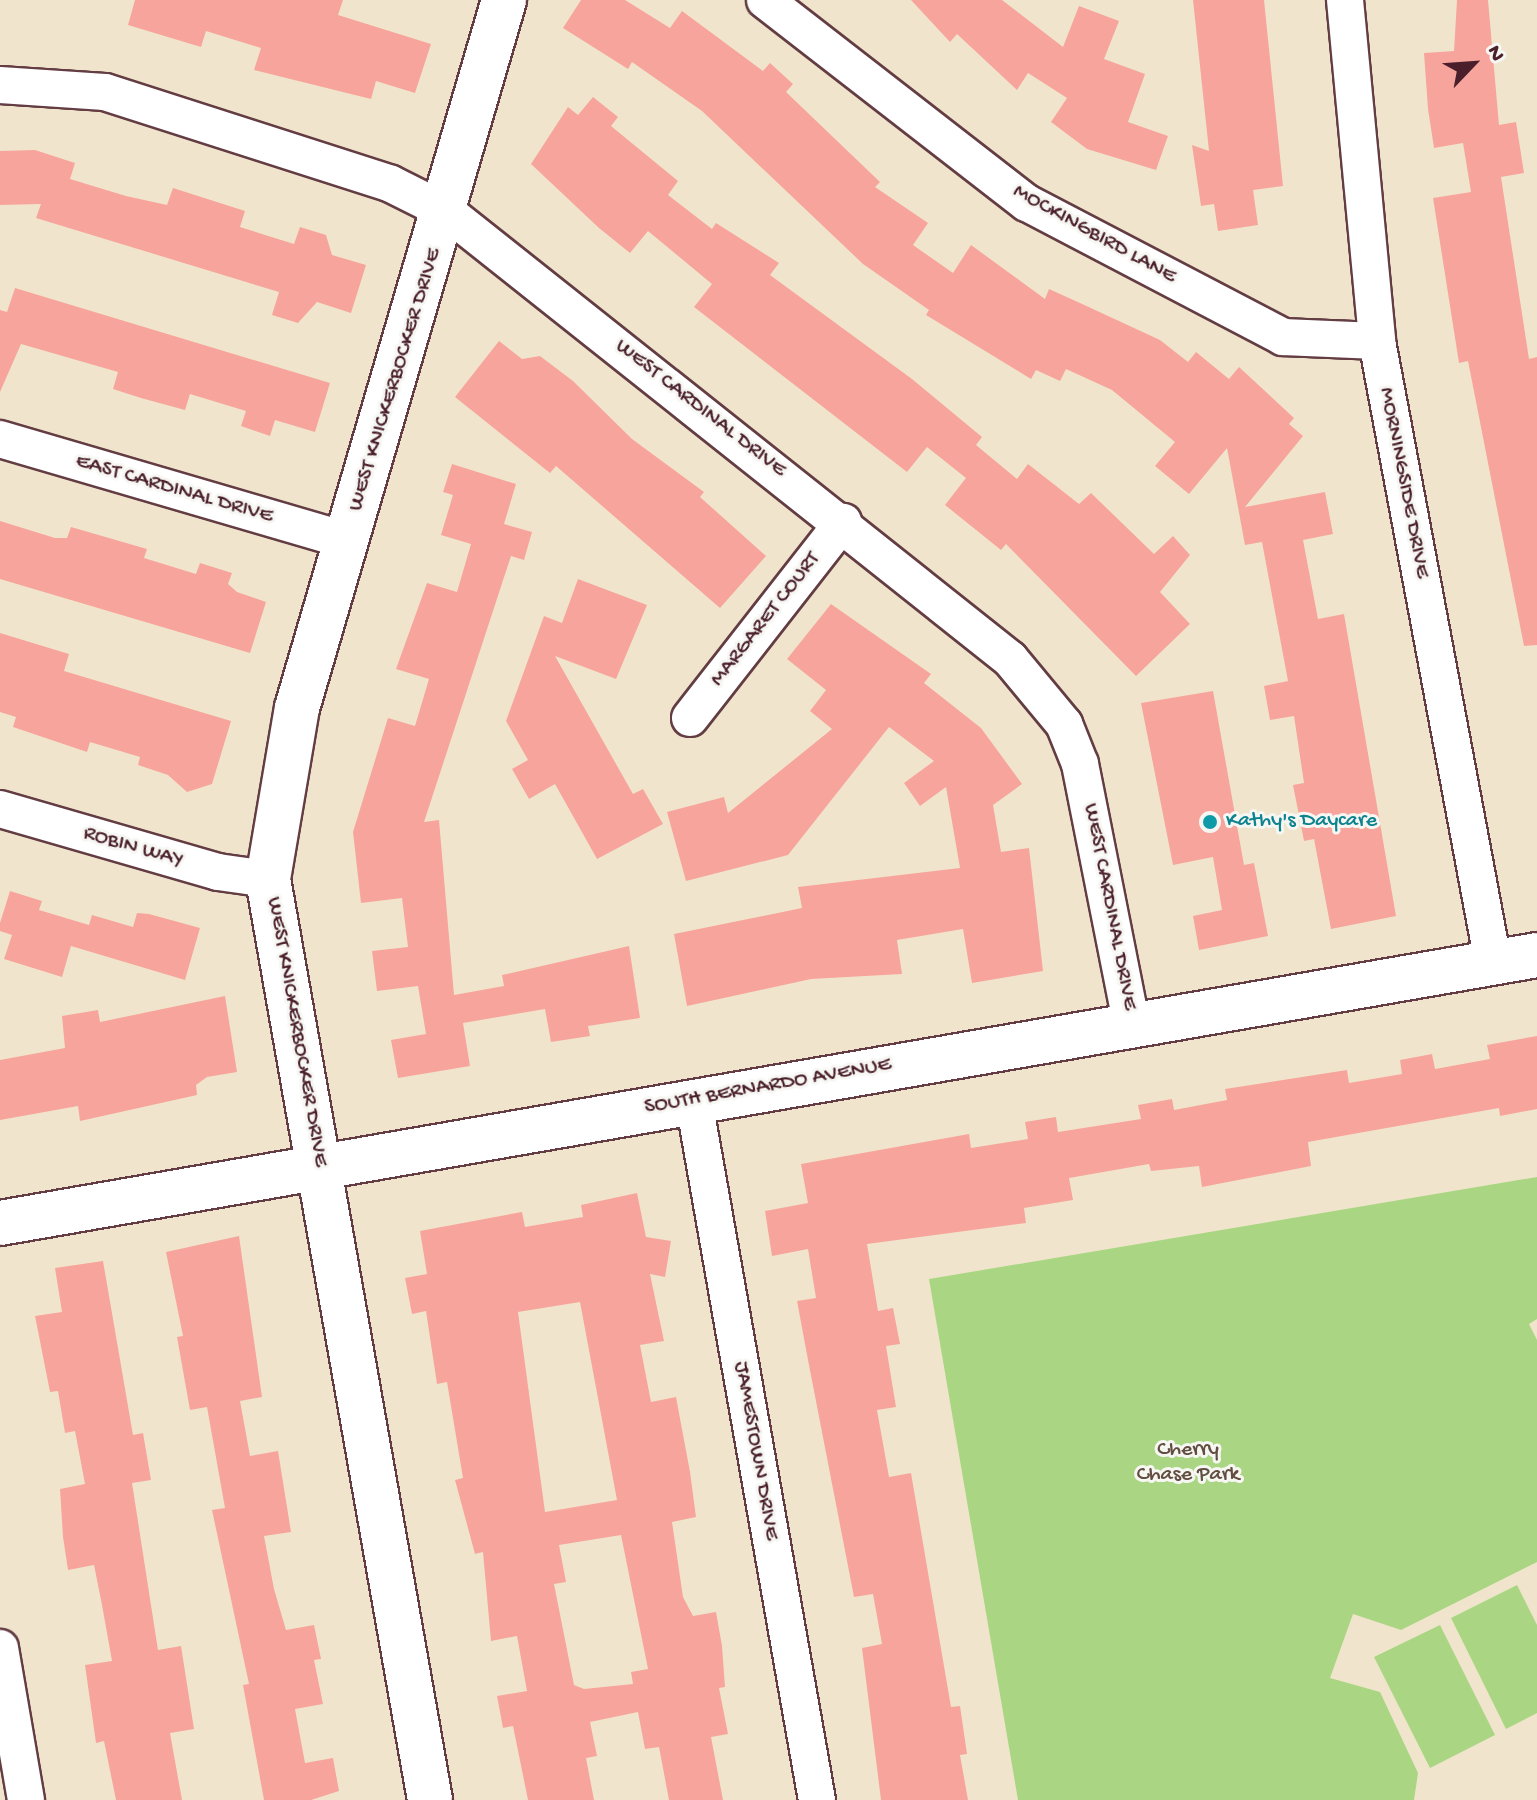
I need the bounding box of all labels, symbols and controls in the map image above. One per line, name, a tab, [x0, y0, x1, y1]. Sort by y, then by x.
north arrow	[1433, 24, 1513, 104]
text: N	[1480, 42, 1510, 66]
street label: MOCKINGBIRD LANE	[1008, 179, 1180, 291]
street label: WEST KNICKERBOCKER DRIVE	[343, 245, 449, 515]
street label: WEST CARDINAL DRIVE	[609, 334, 791, 484]
street label: MORNINGSIDE DRIVE	[1372, 385, 1434, 581]
street label: EAST CARDINAL DRIVE	[72, 449, 276, 531]
street label: MARGARET COURT	[705, 547, 827, 693]
street label: WEST CARDINAL DRIVE	[1076, 801, 1142, 1013]
place label: Kathy's Daycare	[1226, 809, 1377, 835]
marker: Kathy's Daycare	[1201, 813, 1219, 831]
street label: ROBIN WAY	[80, 821, 186, 875]
street label: WEST KNICKERBOCKER DRIVE	[259, 895, 333, 1169]
street label: SOUTH BERNARDO AVENUE	[643, 1052, 893, 1122]
street label: JAMESTOWN DRIVE	[726, 1360, 784, 1542]
park label: Cherry Chase Park	[1137, 1437, 1239, 1488]

